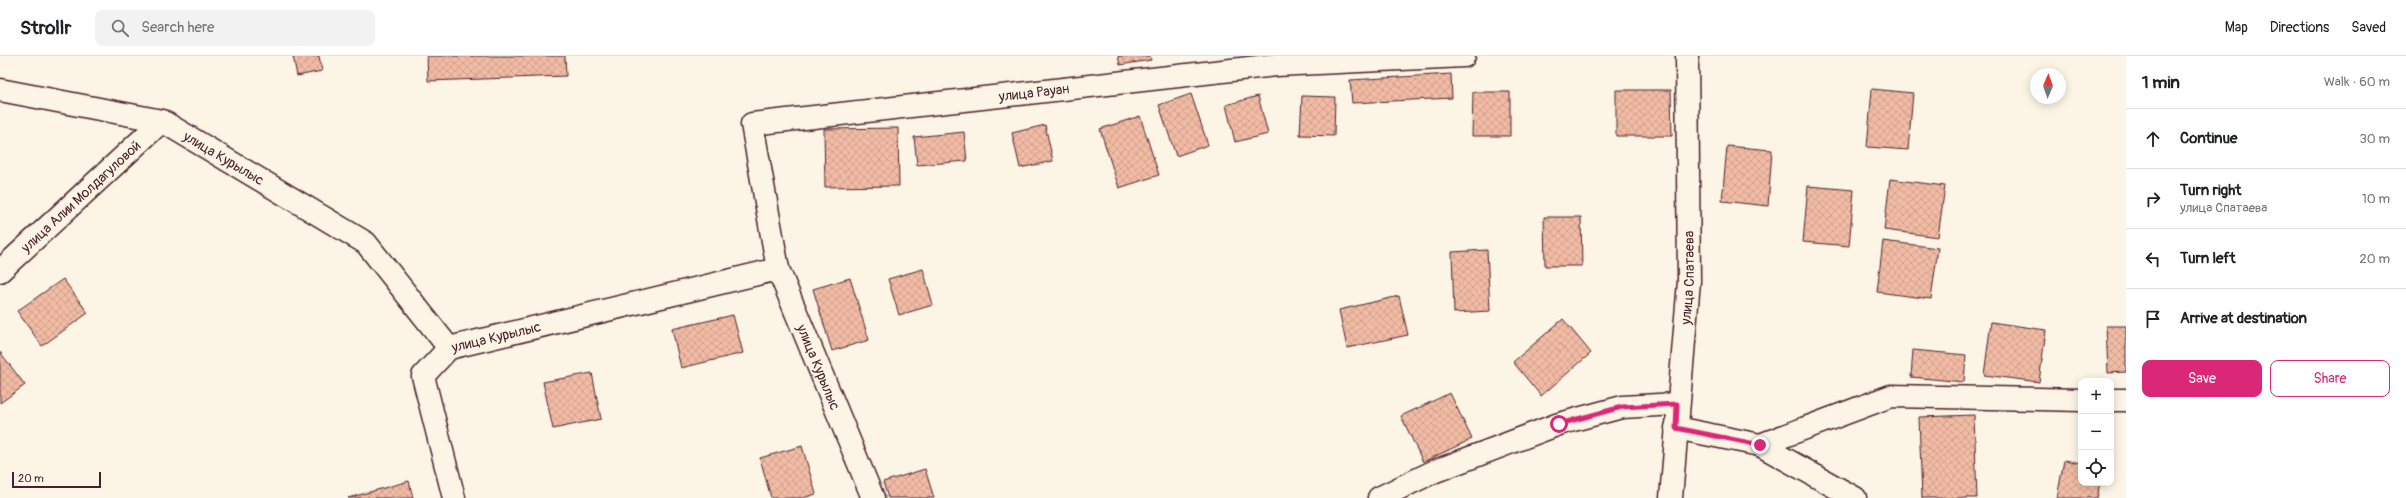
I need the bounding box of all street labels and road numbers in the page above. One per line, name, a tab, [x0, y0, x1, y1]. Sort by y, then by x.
street label: улица Рауан	[997, 80, 1070, 105]
street label: улица Курылыс	[180, 127, 267, 189]
street label: улица Алии Молдагуловой	[17, 137, 144, 256]
street label: улица Спатаева	[1677, 231, 1698, 326]
street label: улица Курылыс	[449, 318, 542, 356]
street label: улица Курылыс	[793, 321, 844, 412]

